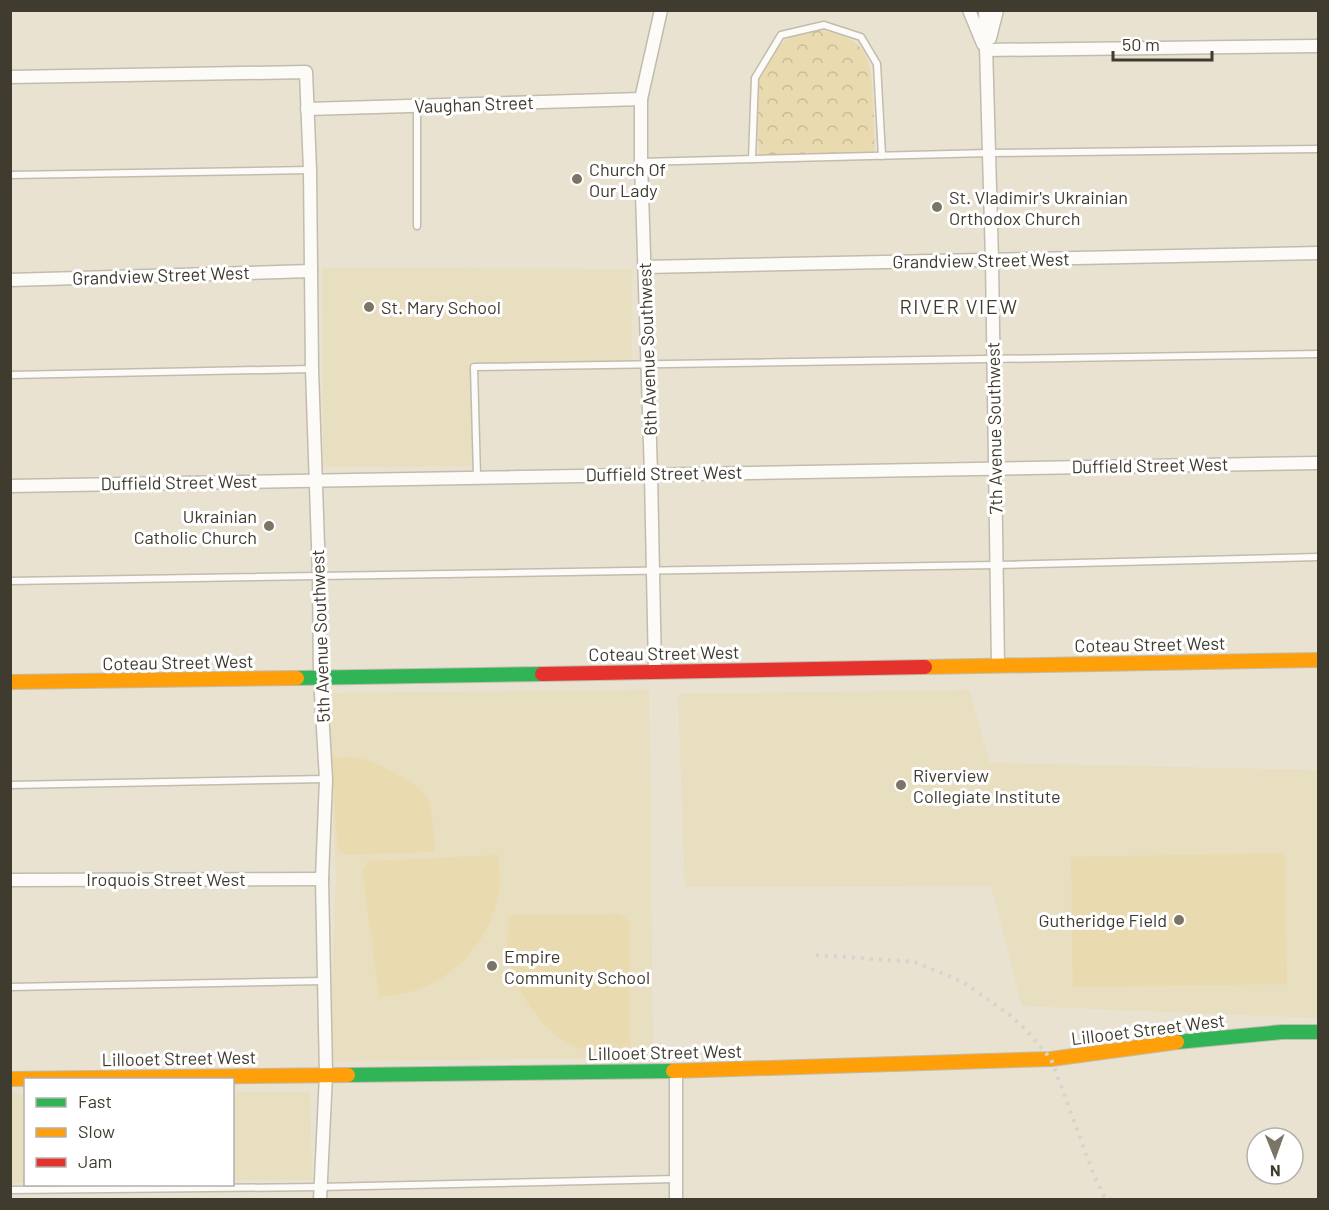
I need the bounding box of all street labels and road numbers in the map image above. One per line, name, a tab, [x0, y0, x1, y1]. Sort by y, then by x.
street label: Vaughan Street	[414, 91, 534, 117]
street label: Grandview Street West	[892, 247, 1070, 273]
street label: Grandview Street West	[72, 261, 250, 289]
street label: 6th Avenue Southwest	[633, 262, 661, 436]
street label: 7th Avenue Southwest	[981, 342, 1007, 514]
street label: Duffield Street West	[1071, 453, 1229, 477]
street label: Duffield Street West	[585, 461, 743, 485]
street label: Duffield Street West	[100, 470, 258, 494]
street label: 5th Avenue Southwest	[306, 549, 334, 723]
street label: Coteau Street West	[1074, 632, 1226, 656]
street label: Coteau Street West	[588, 641, 740, 665]
street label: Coteau Street West	[102, 650, 254, 674]
street label: Iroquois Street West	[86, 868, 246, 890]
street label: Lillooet Street West	[1070, 1009, 1226, 1049]
street label: Lillooet Street West	[588, 1040, 742, 1064]
street label: Lillooet Street West	[102, 1046, 256, 1070]

